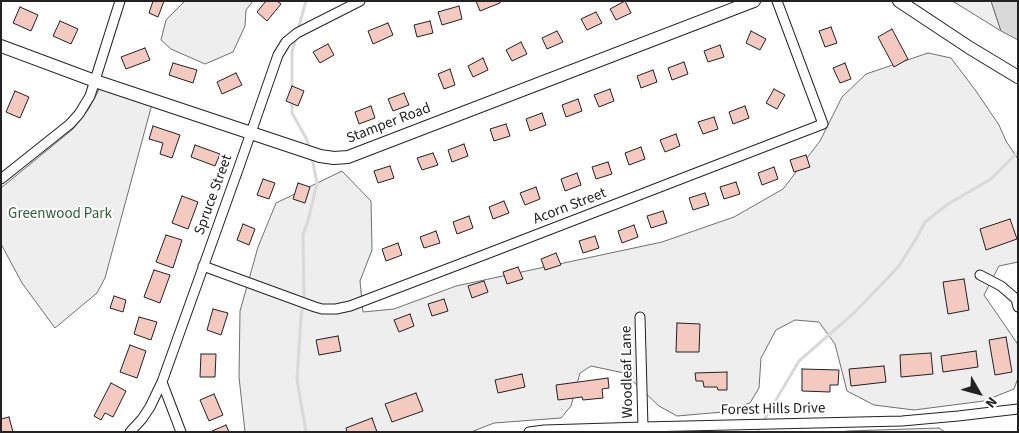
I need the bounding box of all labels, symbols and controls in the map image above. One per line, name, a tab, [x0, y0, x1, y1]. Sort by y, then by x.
street label: Stamper Road	[344, 100, 434, 148]
street label: Spruce Street	[191, 152, 237, 238]
street label: Acorn Street	[531, 185, 609, 229]
park label: Greenwood Park	[8, 206, 112, 224]
street label: Woodleaf Lane	[618, 325, 638, 419]
north arrow	[954, 368, 1004, 418]
text: N	[980, 392, 1002, 412]
street label: Forest Hills Drive	[720, 400, 826, 420]

